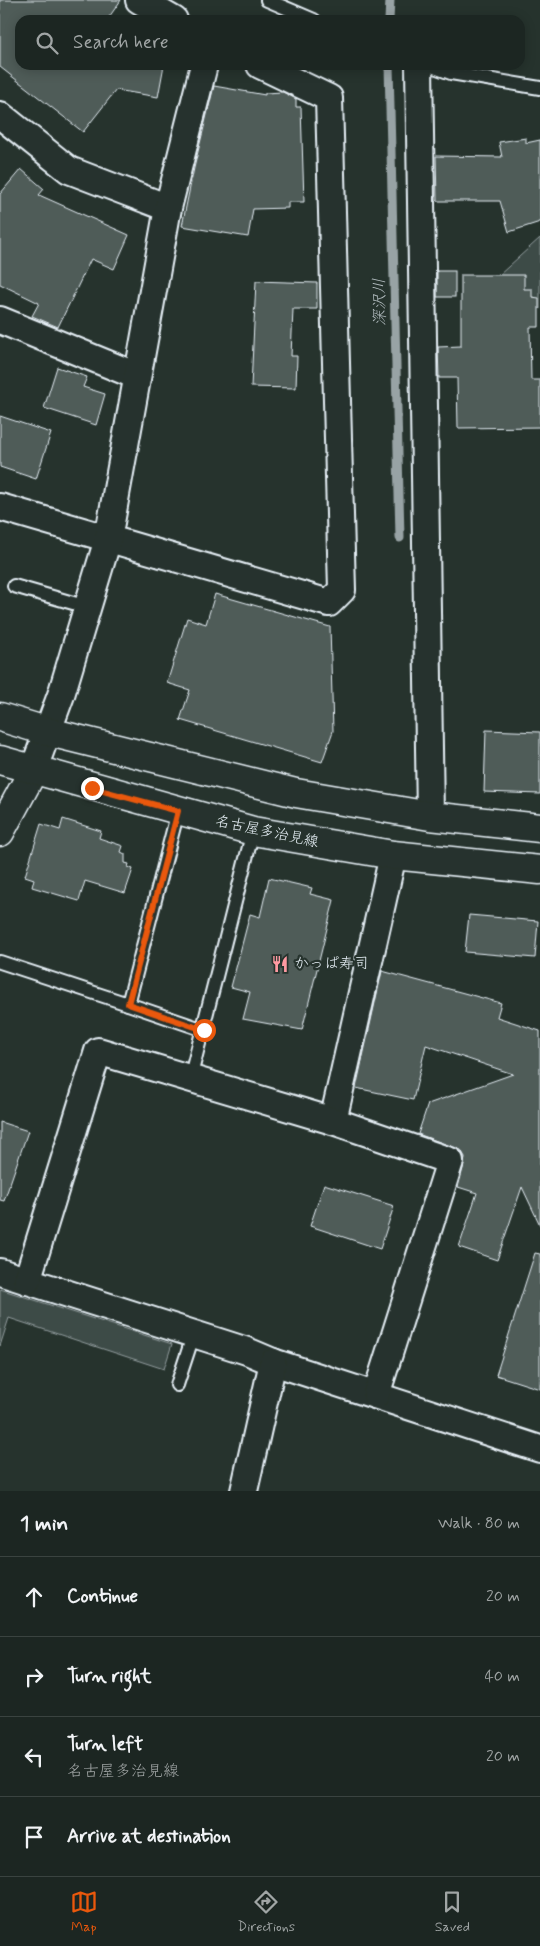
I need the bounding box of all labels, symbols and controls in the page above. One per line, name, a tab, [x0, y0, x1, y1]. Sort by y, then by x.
search box	[15, 15, 525, 70]
icon: search	[33, 29, 61, 57]
text: Search here	[73, 30, 169, 55]
water label: 深沢川	[369, 278, 391, 326]
route end	[81, 777, 104, 800]
street label: 名古屋多治見線	[214, 811, 320, 853]
restaurant icon: かっぱ寿司	[270, 954, 290, 974]
place label: かっぱ寿司	[294, 954, 369, 974]
route start	[193, 1019, 216, 1042]
text: 1 min	[20, 1510, 68, 1538]
text: Walk · 80 m	[438, 1513, 520, 1534]
icon: ahead	[20, 1583, 48, 1611]
text: Continue	[67, 1584, 138, 1609]
text: 20 m	[486, 1586, 520, 1607]
icon: right	[20, 1663, 48, 1691]
text: Turn right	[67, 1664, 151, 1689]
text: 40 m	[484, 1666, 520, 1687]
text: Turn left	[67, 1732, 143, 1757]
icon: left	[20, 1743, 48, 1771]
text: 20 m	[486, 1746, 520, 1767]
text: 名古屋多治見線	[67, 1761, 179, 1782]
icon: arrive	[20, 1823, 48, 1851]
text: Arrive at destination	[67, 1824, 231, 1849]
tab: Map	[70, 1888, 98, 1936]
tab: Directions	[238, 1888, 295, 1936]
tab: Saved	[435, 1888, 470, 1936]

